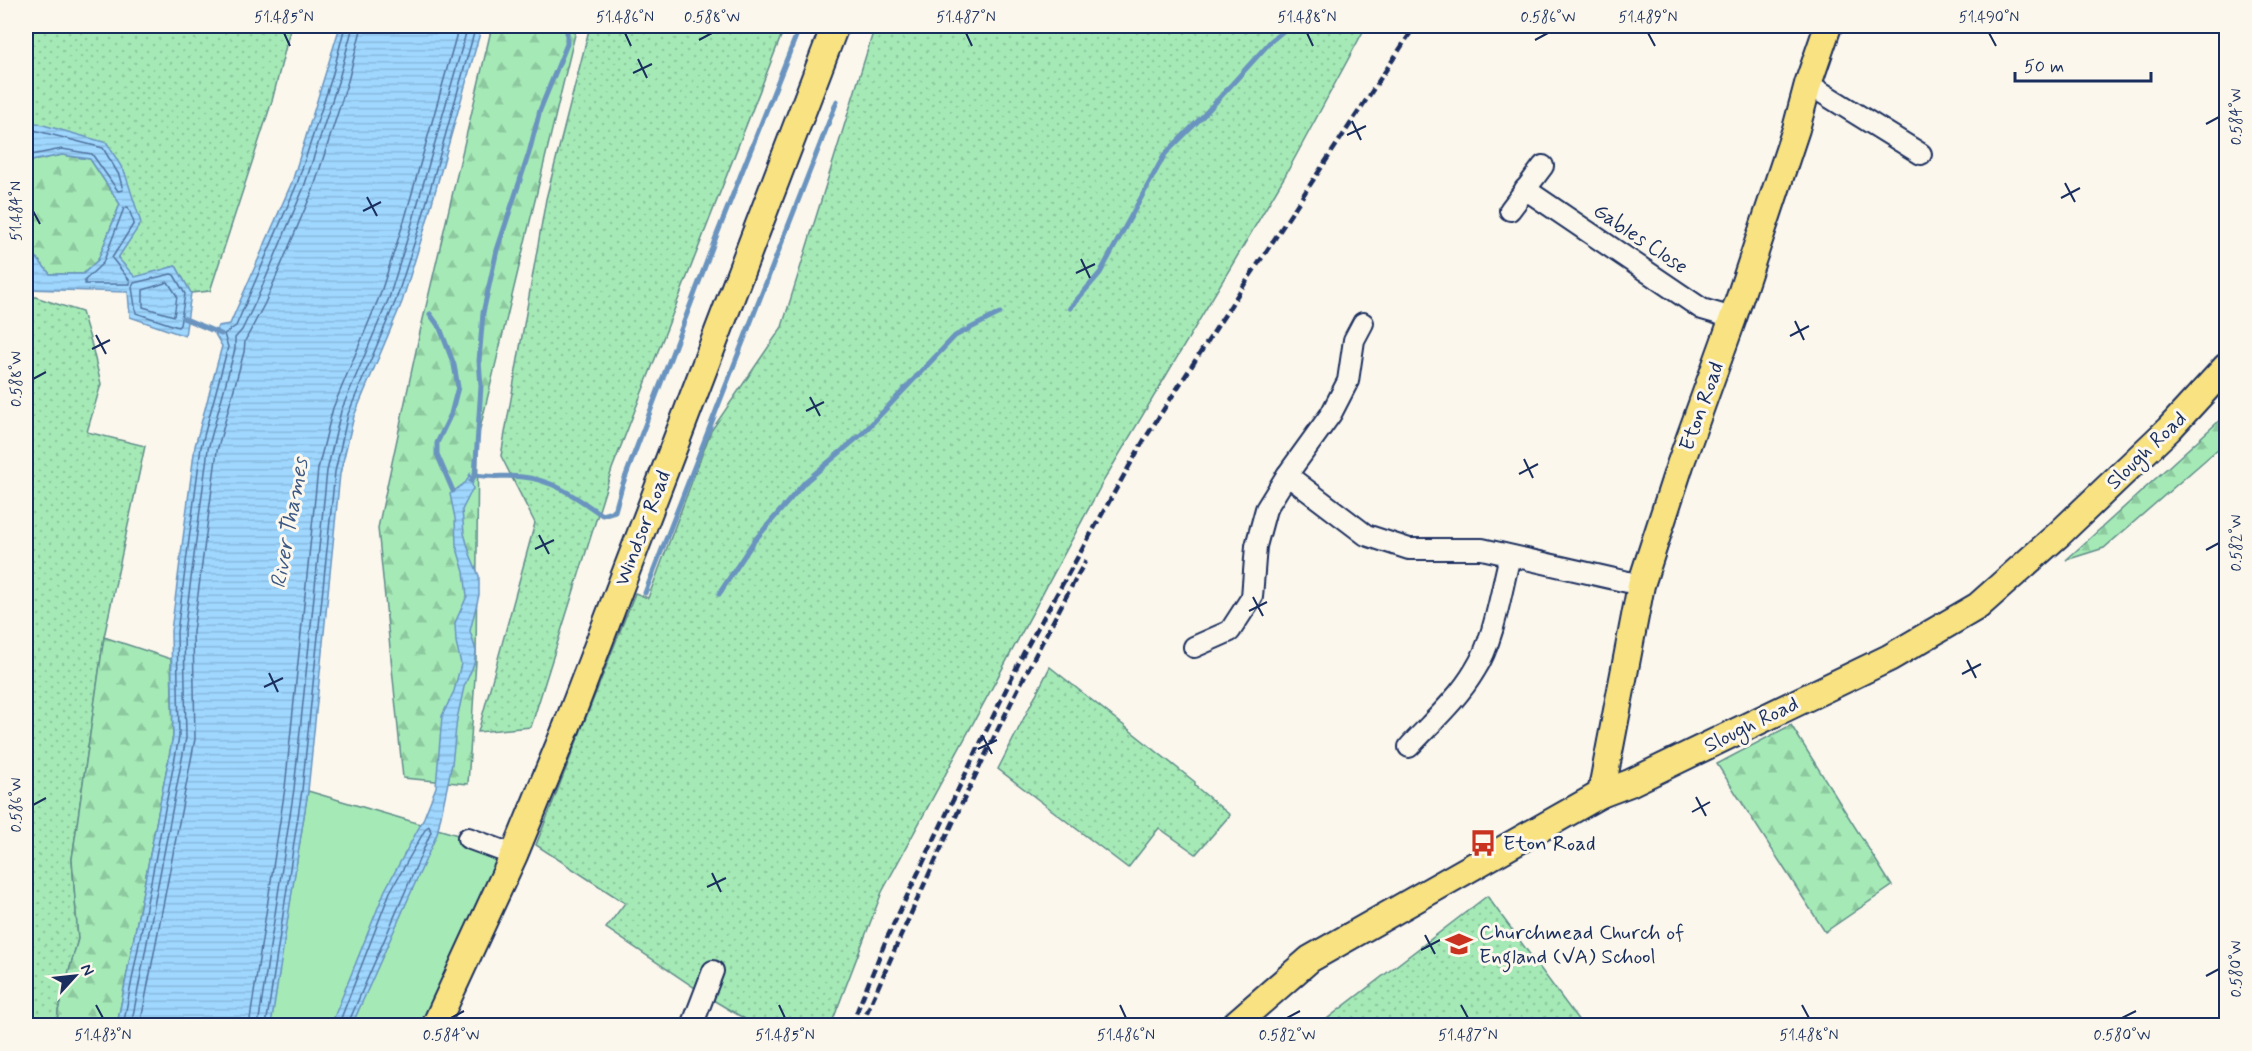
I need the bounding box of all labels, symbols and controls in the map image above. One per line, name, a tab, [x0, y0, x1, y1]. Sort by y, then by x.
text: 51.485°N	[254, 8, 314, 28]
text: 51.486°N	[596, 8, 654, 28]
text: 0.588°W	[684, 8, 740, 28]
text: 51.487°N	[936, 8, 996, 28]
text: 51.488°N	[1277, 8, 1337, 28]
text: 0.586°W	[1521, 8, 1575, 28]
text: 51.489°N	[1619, 8, 1677, 28]
text: 51.490°N	[1959, 8, 2019, 28]
scale bar	[2015, 45, 2152, 83]
text: 50 m	[2024, 55, 2064, 79]
text: 0.584°W	[2227, 89, 2247, 145]
text: 51.484°N	[7, 181, 27, 241]
street label: Gables Close	[1588, 197, 1693, 281]
text: 0.588°W	[7, 351, 27, 407]
street label: Eton Road	[1673, 358, 1731, 455]
street label: Slough Road	[2100, 405, 2194, 497]
water label: River Thames	[265, 454, 316, 591]
street label: Windsor Road	[608, 467, 678, 590]
text: 0.582°W	[2227, 515, 2247, 571]
street label: Slough Road	[1699, 690, 1804, 761]
text: 0.586°W	[7, 778, 27, 832]
bus stop icon: Eton Road	[1468, 828, 1498, 858]
place label: Eton Road	[1503, 830, 1596, 858]
place label: Churchmead Church of England (VA) School	[1479, 919, 1684, 973]
school or university icon: Churchmead Church of England (VA) School	[1444, 929, 1474, 959]
text: 0.580°W	[2227, 941, 2247, 997]
north arrow	[45, 946, 105, 1006]
text: N	[75, 960, 99, 979]
text: 51.483°N	[74, 1026, 132, 1046]
text: 0.584°W	[423, 1026, 479, 1046]
text: 51.485°N	[755, 1026, 815, 1046]
text: 51.486°N	[1097, 1026, 1155, 1046]
text: 0.582°W	[1259, 1026, 1315, 1046]
text: 51.487°N	[1438, 1026, 1498, 1046]
text: 51.488°N	[1779, 1026, 1839, 1046]
text: 0.580°W	[2094, 1026, 2150, 1046]

